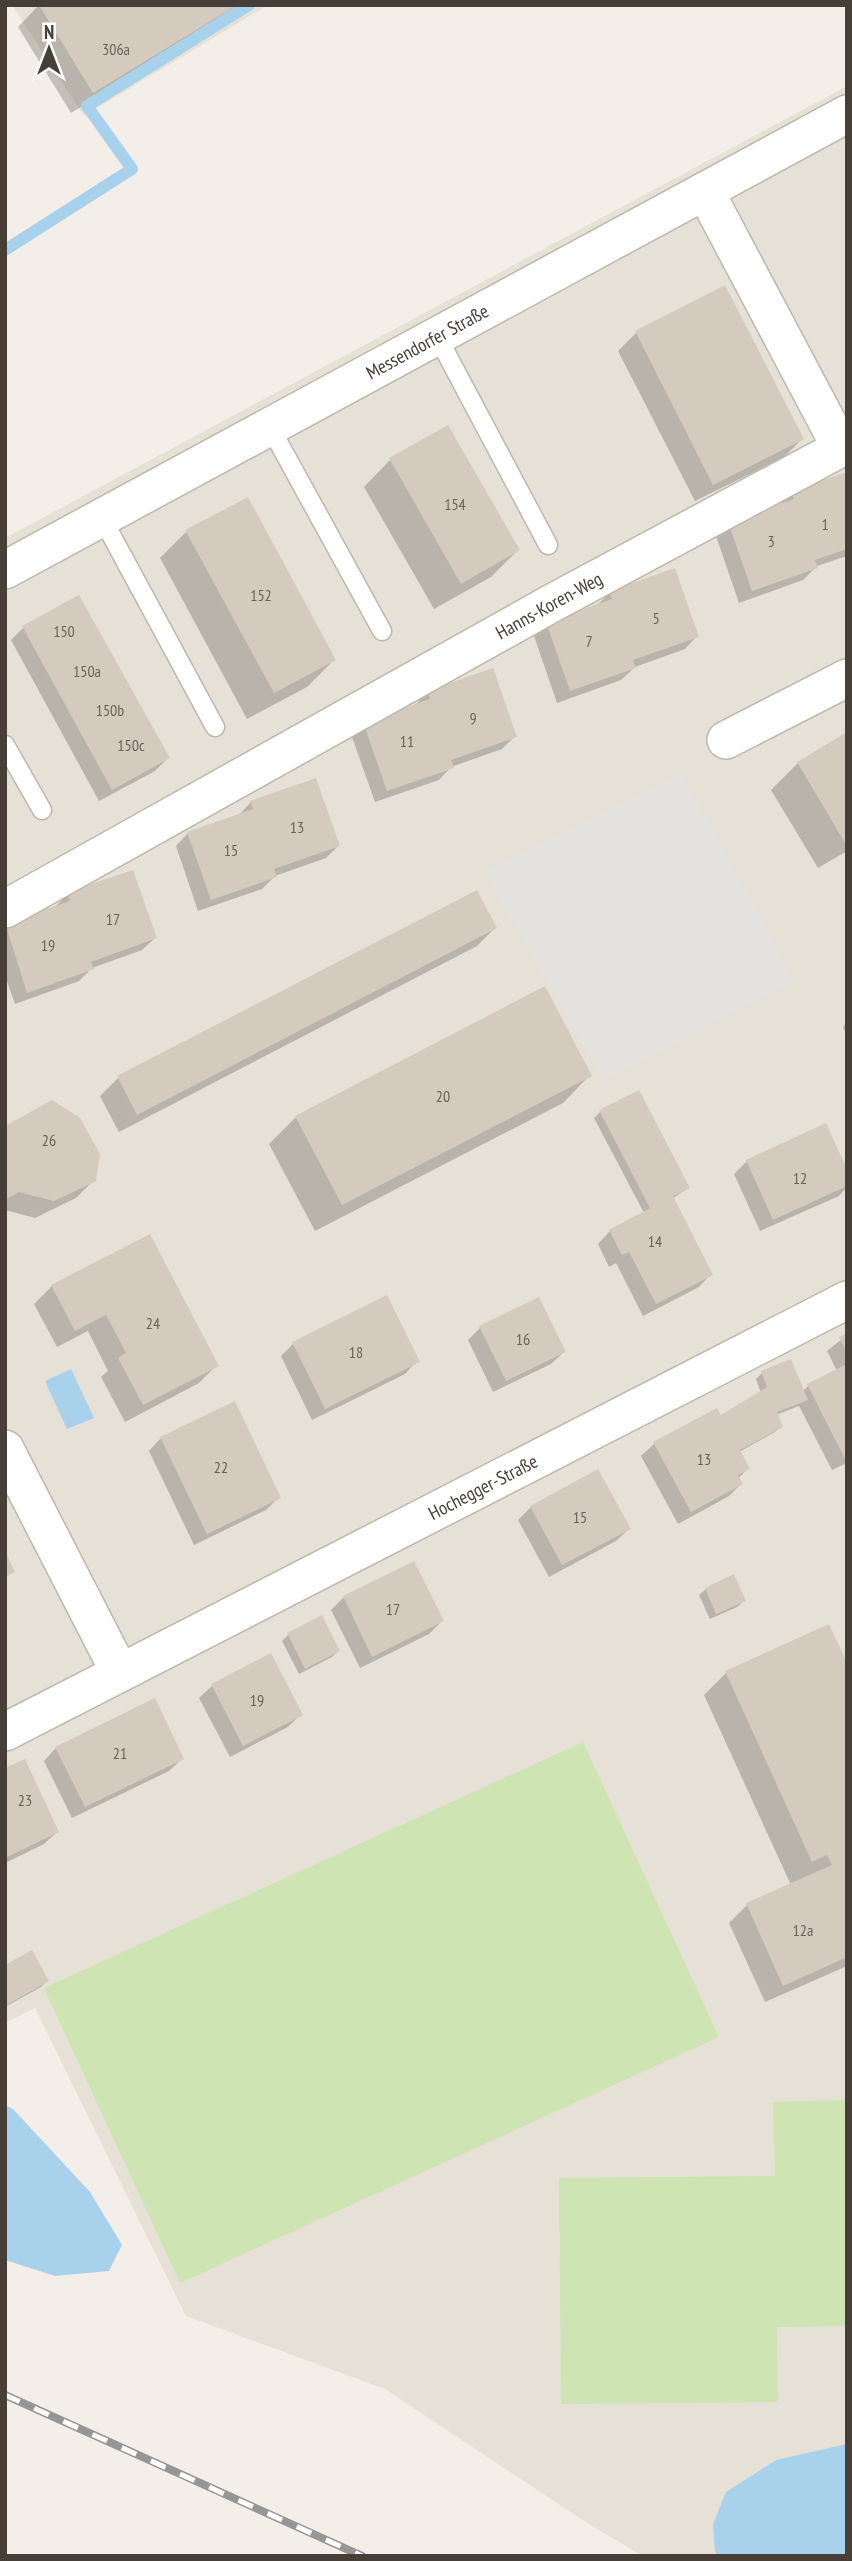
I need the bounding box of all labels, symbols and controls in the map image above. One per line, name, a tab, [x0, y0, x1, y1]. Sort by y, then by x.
north arrow	[14, 14, 84, 84]
text: N	[44, 20, 54, 44]
house number: 306a	[102, 39, 130, 59]
street label: Messendorfer Straße	[362, 298, 493, 384]
house number: 154	[444, 494, 466, 514]
house number: 1	[821, 514, 829, 534]
house number: 3	[767, 531, 775, 551]
street label: Hanns-Koren-Weg	[491, 566, 606, 644]
house number: 152	[250, 585, 272, 605]
house number: 5	[652, 608, 660, 628]
house number: 150	[53, 621, 75, 641]
house number: 7	[585, 631, 593, 651]
house number: 150a	[73, 661, 101, 681]
house number: 150b	[96, 700, 124, 720]
house number: 9	[469, 708, 477, 728]
house number: 11	[400, 731, 414, 751]
house number: 150c	[117, 735, 145, 755]
house number: 13	[290, 817, 304, 837]
house number: 15	[224, 840, 238, 860]
house number: 17	[106, 909, 120, 929]
house number: 19	[41, 935, 55, 955]
house number: 20	[436, 1086, 450, 1106]
house number: 26	[42, 1130, 56, 1150]
house number: 12	[793, 1168, 807, 1188]
house number: 14	[648, 1231, 662, 1251]
house number: 24	[146, 1313, 160, 1333]
house number: 16	[516, 1329, 530, 1349]
house number: 18	[349, 1342, 363, 1362]
street label: Hochegger-Straße	[424, 1449, 542, 1525]
house number: 13	[697, 1449, 711, 1469]
house number: 22	[214, 1457, 228, 1477]
house number: 15	[573, 1507, 587, 1527]
house number: 17	[386, 1599, 400, 1619]
house number: 19	[250, 1690, 264, 1710]
house number: 21	[113, 1743, 127, 1763]
house number: 23	[18, 1790, 32, 1810]
house number: 12a	[793, 1920, 813, 1940]

